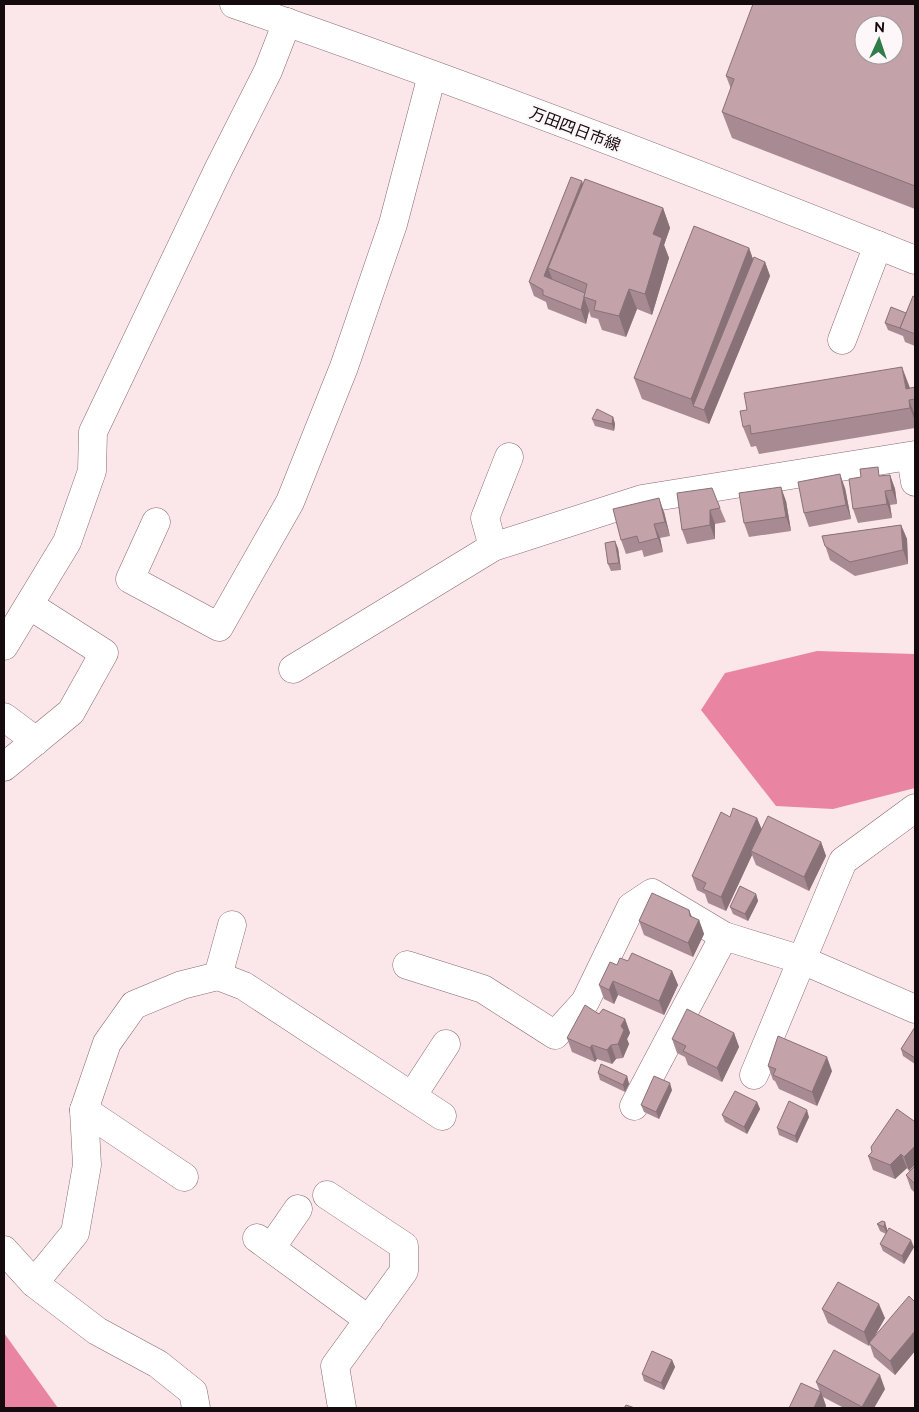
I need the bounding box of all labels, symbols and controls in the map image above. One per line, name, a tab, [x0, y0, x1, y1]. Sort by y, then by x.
north arrow	[854, 15, 904, 65]
text: N	[874, 19, 885, 35]
street label: 万田四日市線	[527, 103, 623, 155]

